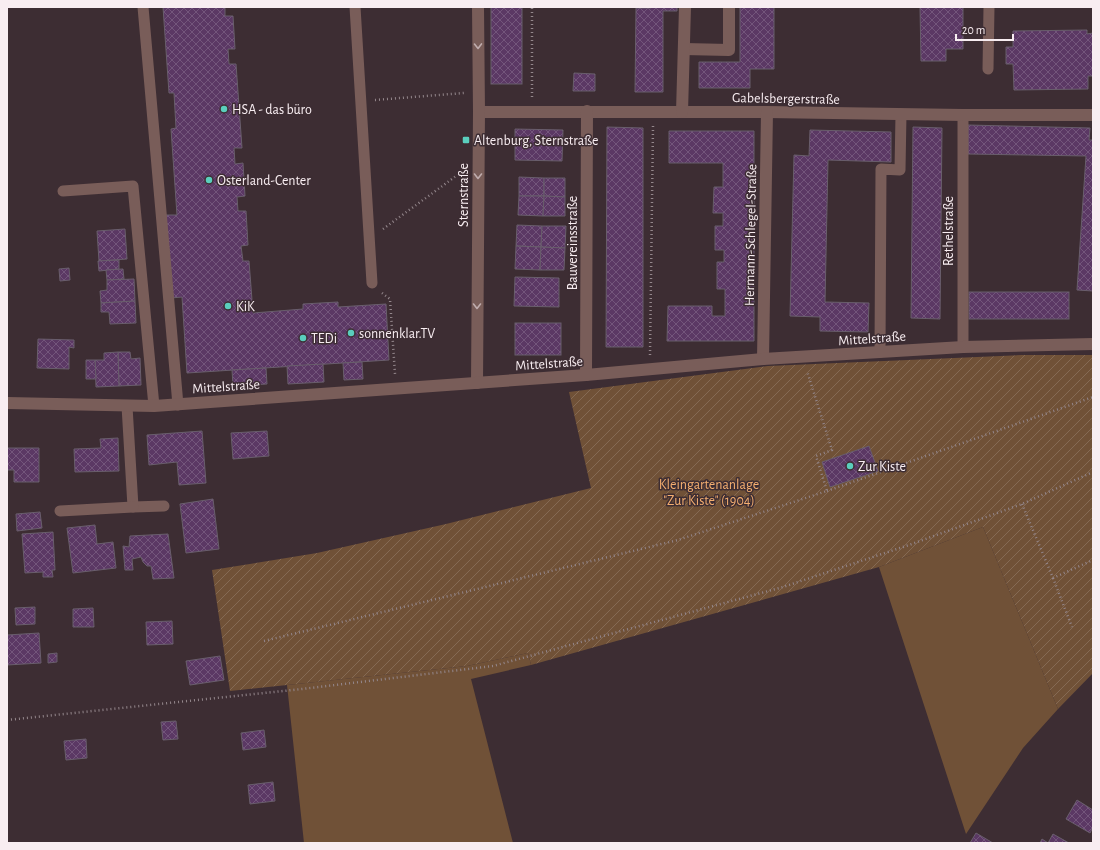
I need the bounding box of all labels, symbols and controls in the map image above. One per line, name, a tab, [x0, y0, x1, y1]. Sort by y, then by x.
scale bar	[956, 16, 1013, 42]
text: 20 m	[962, 24, 985, 36]
one-way arrow	[474, 43, 482, 49]
street label: Gabelsbergerstraße	[732, 91, 840, 107]
place label: HSA - das büro	[232, 103, 312, 117]
marker: HSA - das büro	[219, 104, 229, 114]
place label: Altenburg, Sternstraße	[474, 134, 598, 148]
marker: Altenburg, Sternstraße	[461, 135, 471, 145]
street label: Sternstraße	[457, 163, 471, 227]
street label: Hermann-Schlegel-Straße	[743, 164, 759, 306]
one-way arrow	[474, 173, 482, 179]
place label: Osterland-Center	[217, 174, 311, 188]
marker: Osterland-Center	[204, 175, 214, 185]
street label: Bauvereinsstraße	[566, 196, 580, 290]
street label: Rethelstraße	[942, 196, 956, 266]
place label: KiK	[236, 300, 255, 314]
marker: KiK	[223, 301, 233, 311]
one-way arrow	[473, 303, 482, 309]
place label: sonnenklar.TV	[359, 327, 435, 341]
marker: sonnenklar.TV	[346, 328, 356, 338]
street label: Mittelstraße	[838, 330, 906, 348]
place label: TEDi	[311, 332, 337, 346]
marker: TEDi	[298, 333, 308, 343]
street label: Mittelstraße	[515, 355, 583, 373]
street label: Mittelstraße	[192, 378, 260, 396]
place label: Zur Kiste	[858, 460, 906, 474]
marker: Zur Kiste	[845, 461, 855, 471]
park label: Kleingartenanlage "Zur Kiste" (1904)	[659, 478, 759, 508]

